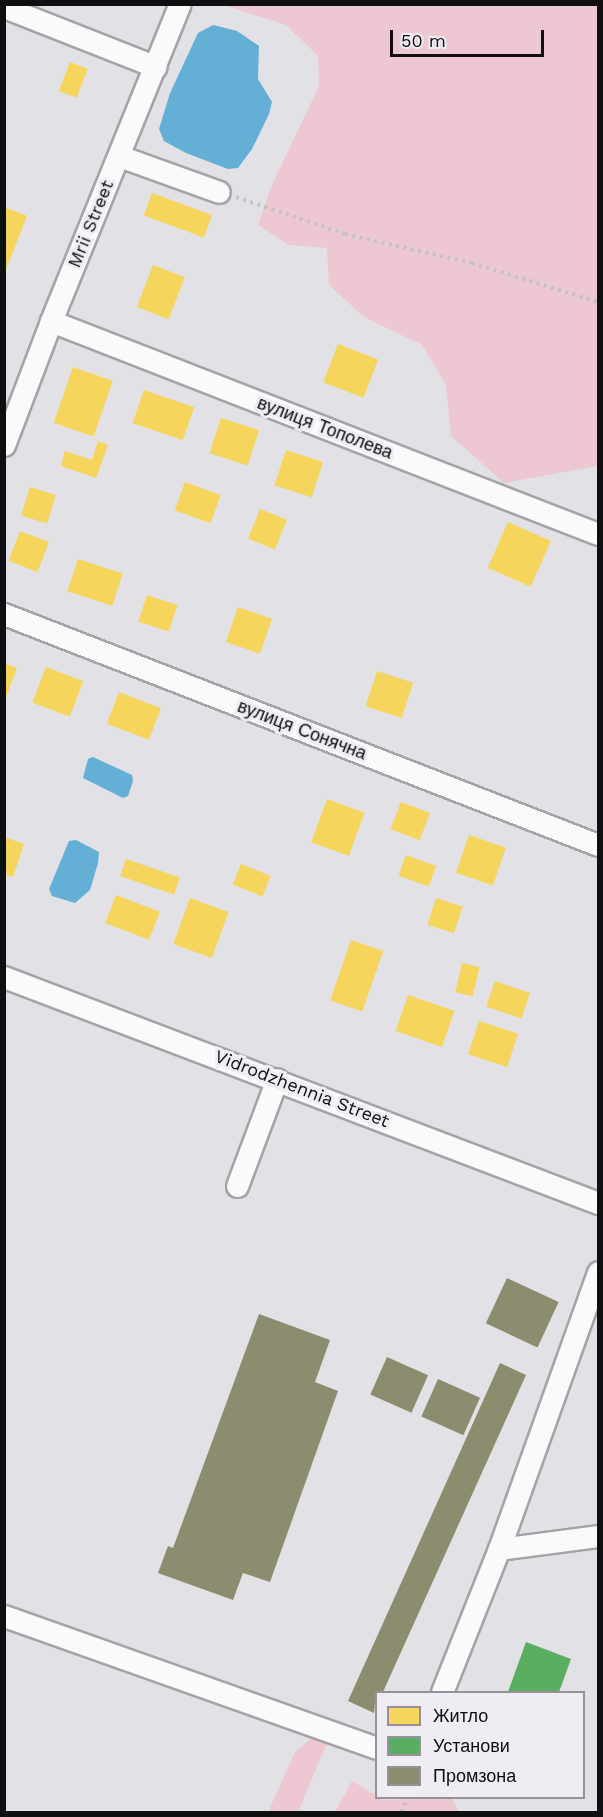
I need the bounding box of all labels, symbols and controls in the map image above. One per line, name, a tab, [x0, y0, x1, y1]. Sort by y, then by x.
scale bar	[393, 18, 548, 56]
text: 50 m	[401, 30, 446, 51]
street label: Mrii Street	[64, 177, 118, 271]
street label: вулиця Тополева	[254, 392, 396, 464]
street label: вулиця Сонячна	[234, 695, 370, 765]
street label: Vidrodzhennia Street	[211, 1046, 393, 1132]
legend	[375, 1691, 585, 1799]
text: Житло	[433, 1705, 488, 1726]
text: Установи	[433, 1735, 510, 1756]
text: Промзона	[433, 1765, 516, 1786]

